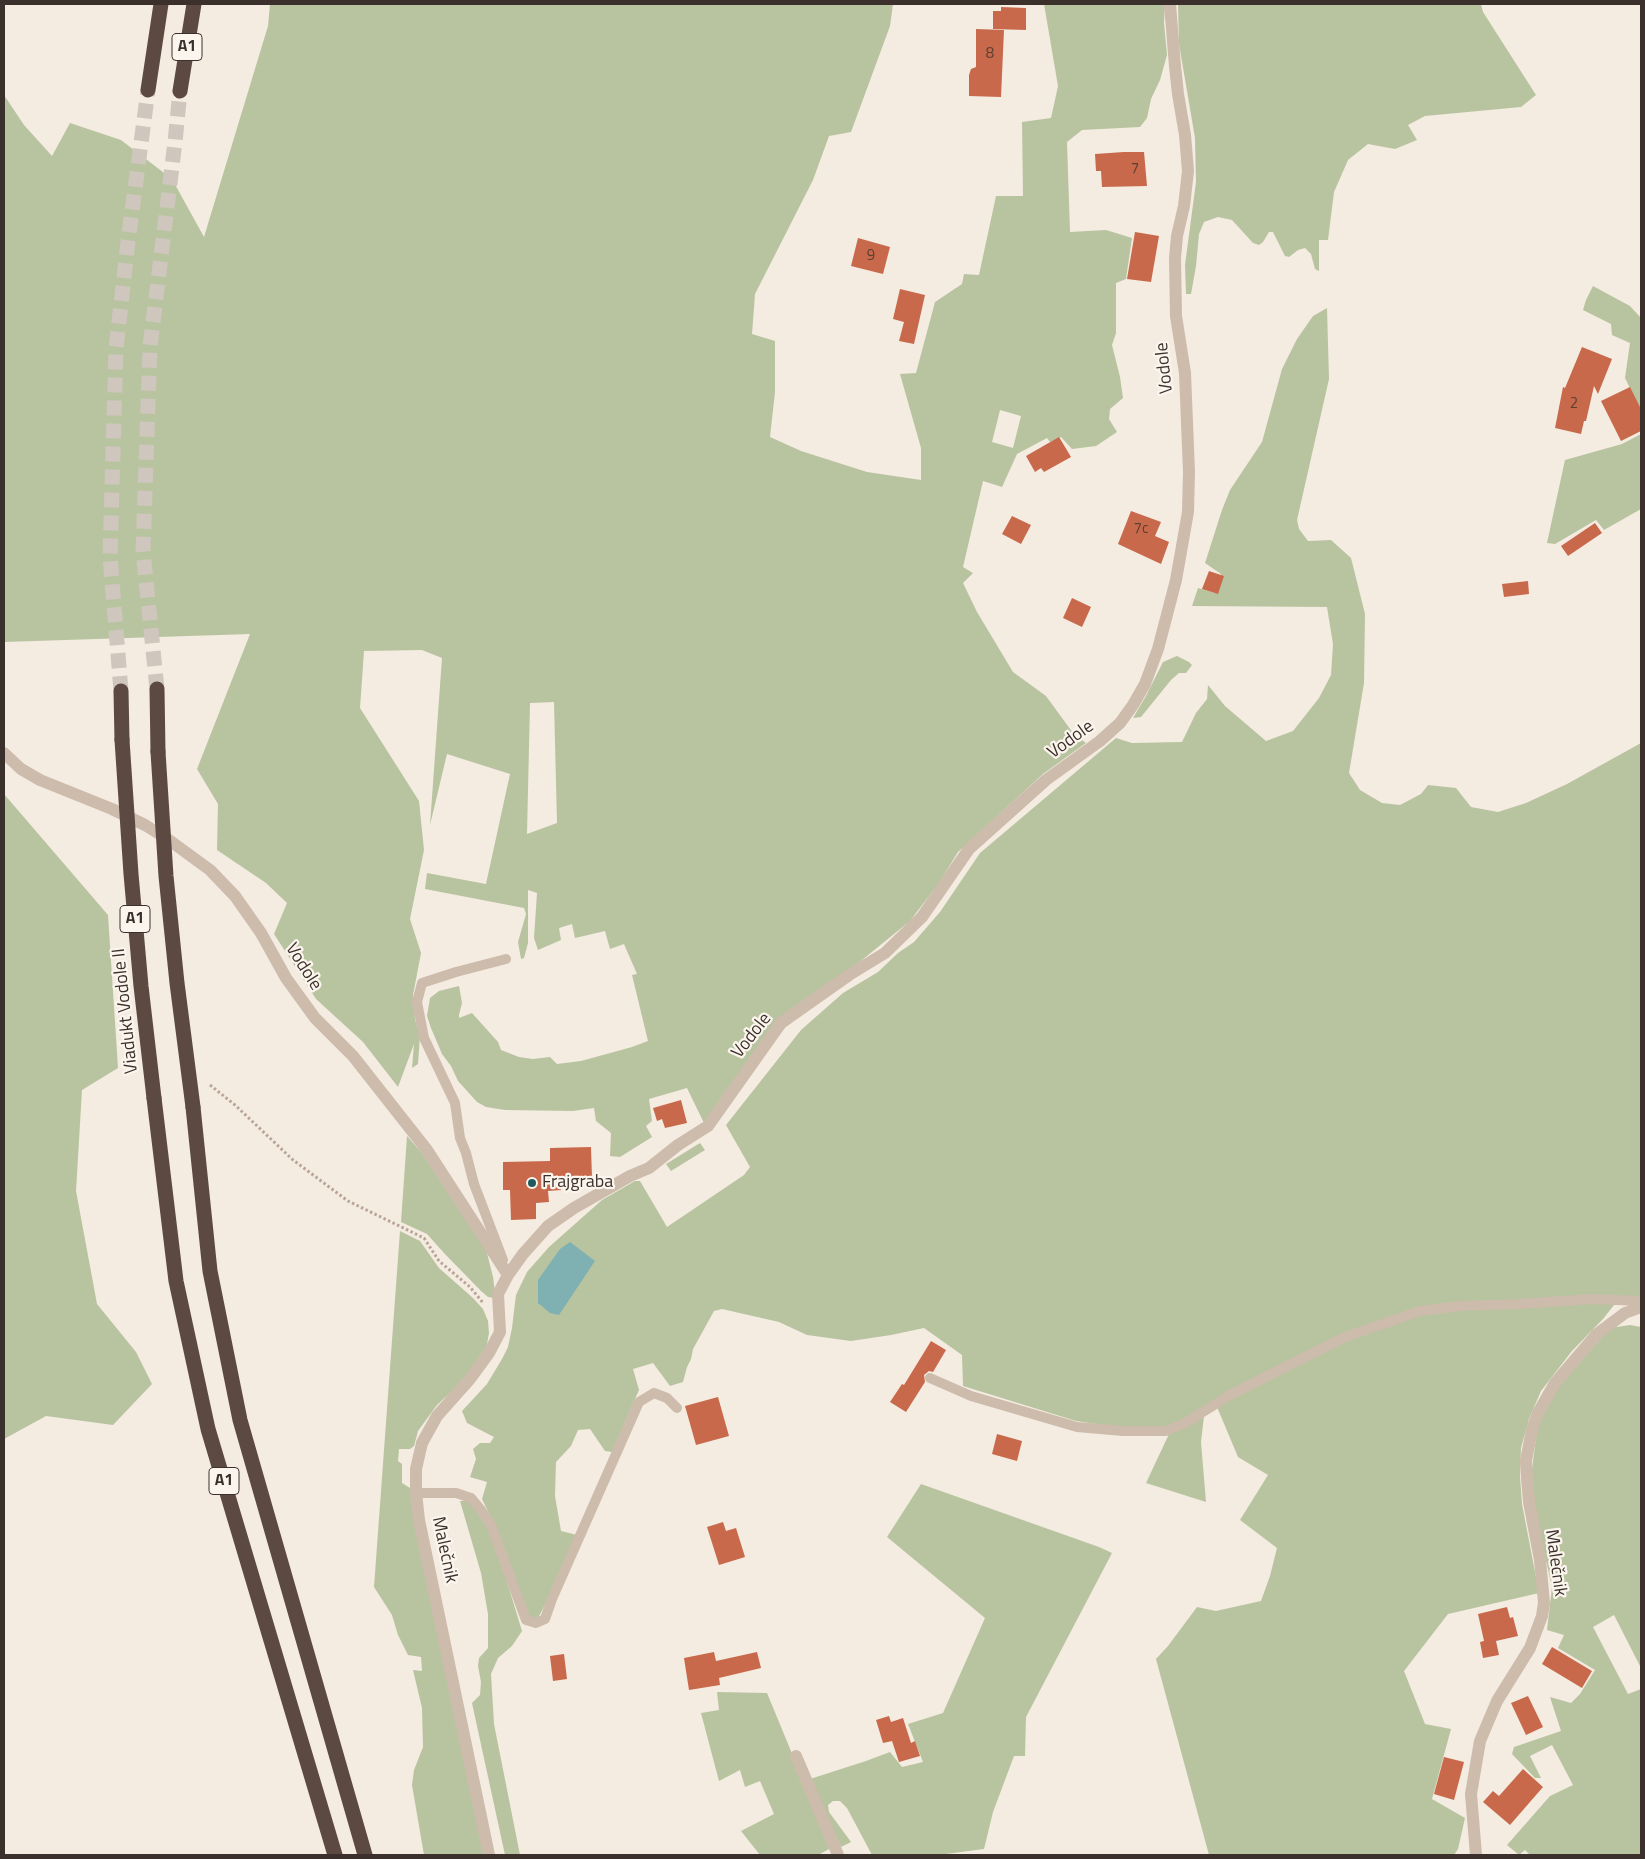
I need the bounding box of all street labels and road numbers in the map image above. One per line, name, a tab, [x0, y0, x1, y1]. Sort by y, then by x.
road number: A1	[172, 34, 202, 61]
street label: Vodole	[1152, 341, 1178, 395]
street label: Vodole	[1044, 716, 1098, 764]
road number: A1	[120, 906, 150, 932]
street label: Vodole	[280, 939, 326, 995]
street label: Viadukt Vodole II	[109, 947, 143, 1075]
street label: Vodole	[728, 1009, 776, 1063]
road number: A1	[209, 1468, 239, 1494]
street label: Malečnik	[426, 1515, 462, 1585]
street label: Malečnik	[1540, 1528, 1570, 1598]

